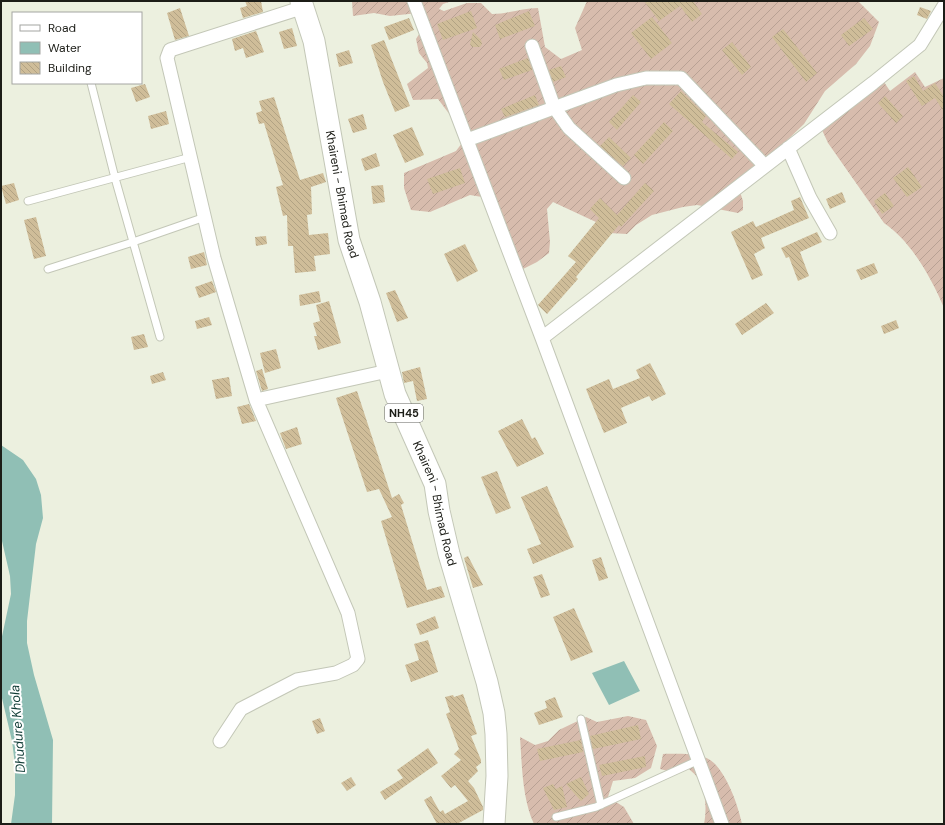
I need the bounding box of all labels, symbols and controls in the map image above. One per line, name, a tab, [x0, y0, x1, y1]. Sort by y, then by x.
legend	[12, 12, 142, 84]
text: Road	[48, 20, 76, 36]
text: Water	[48, 40, 82, 56]
text: Building	[48, 60, 92, 76]
street label: Khaireni - Bhimad Road	[322, 129, 363, 260]
road number: NH45	[385, 404, 423, 422]
street label: Khaireni - Bhimad Road	[409, 438, 460, 568]
water label: Dhudure Khola	[6, 684, 29, 774]

